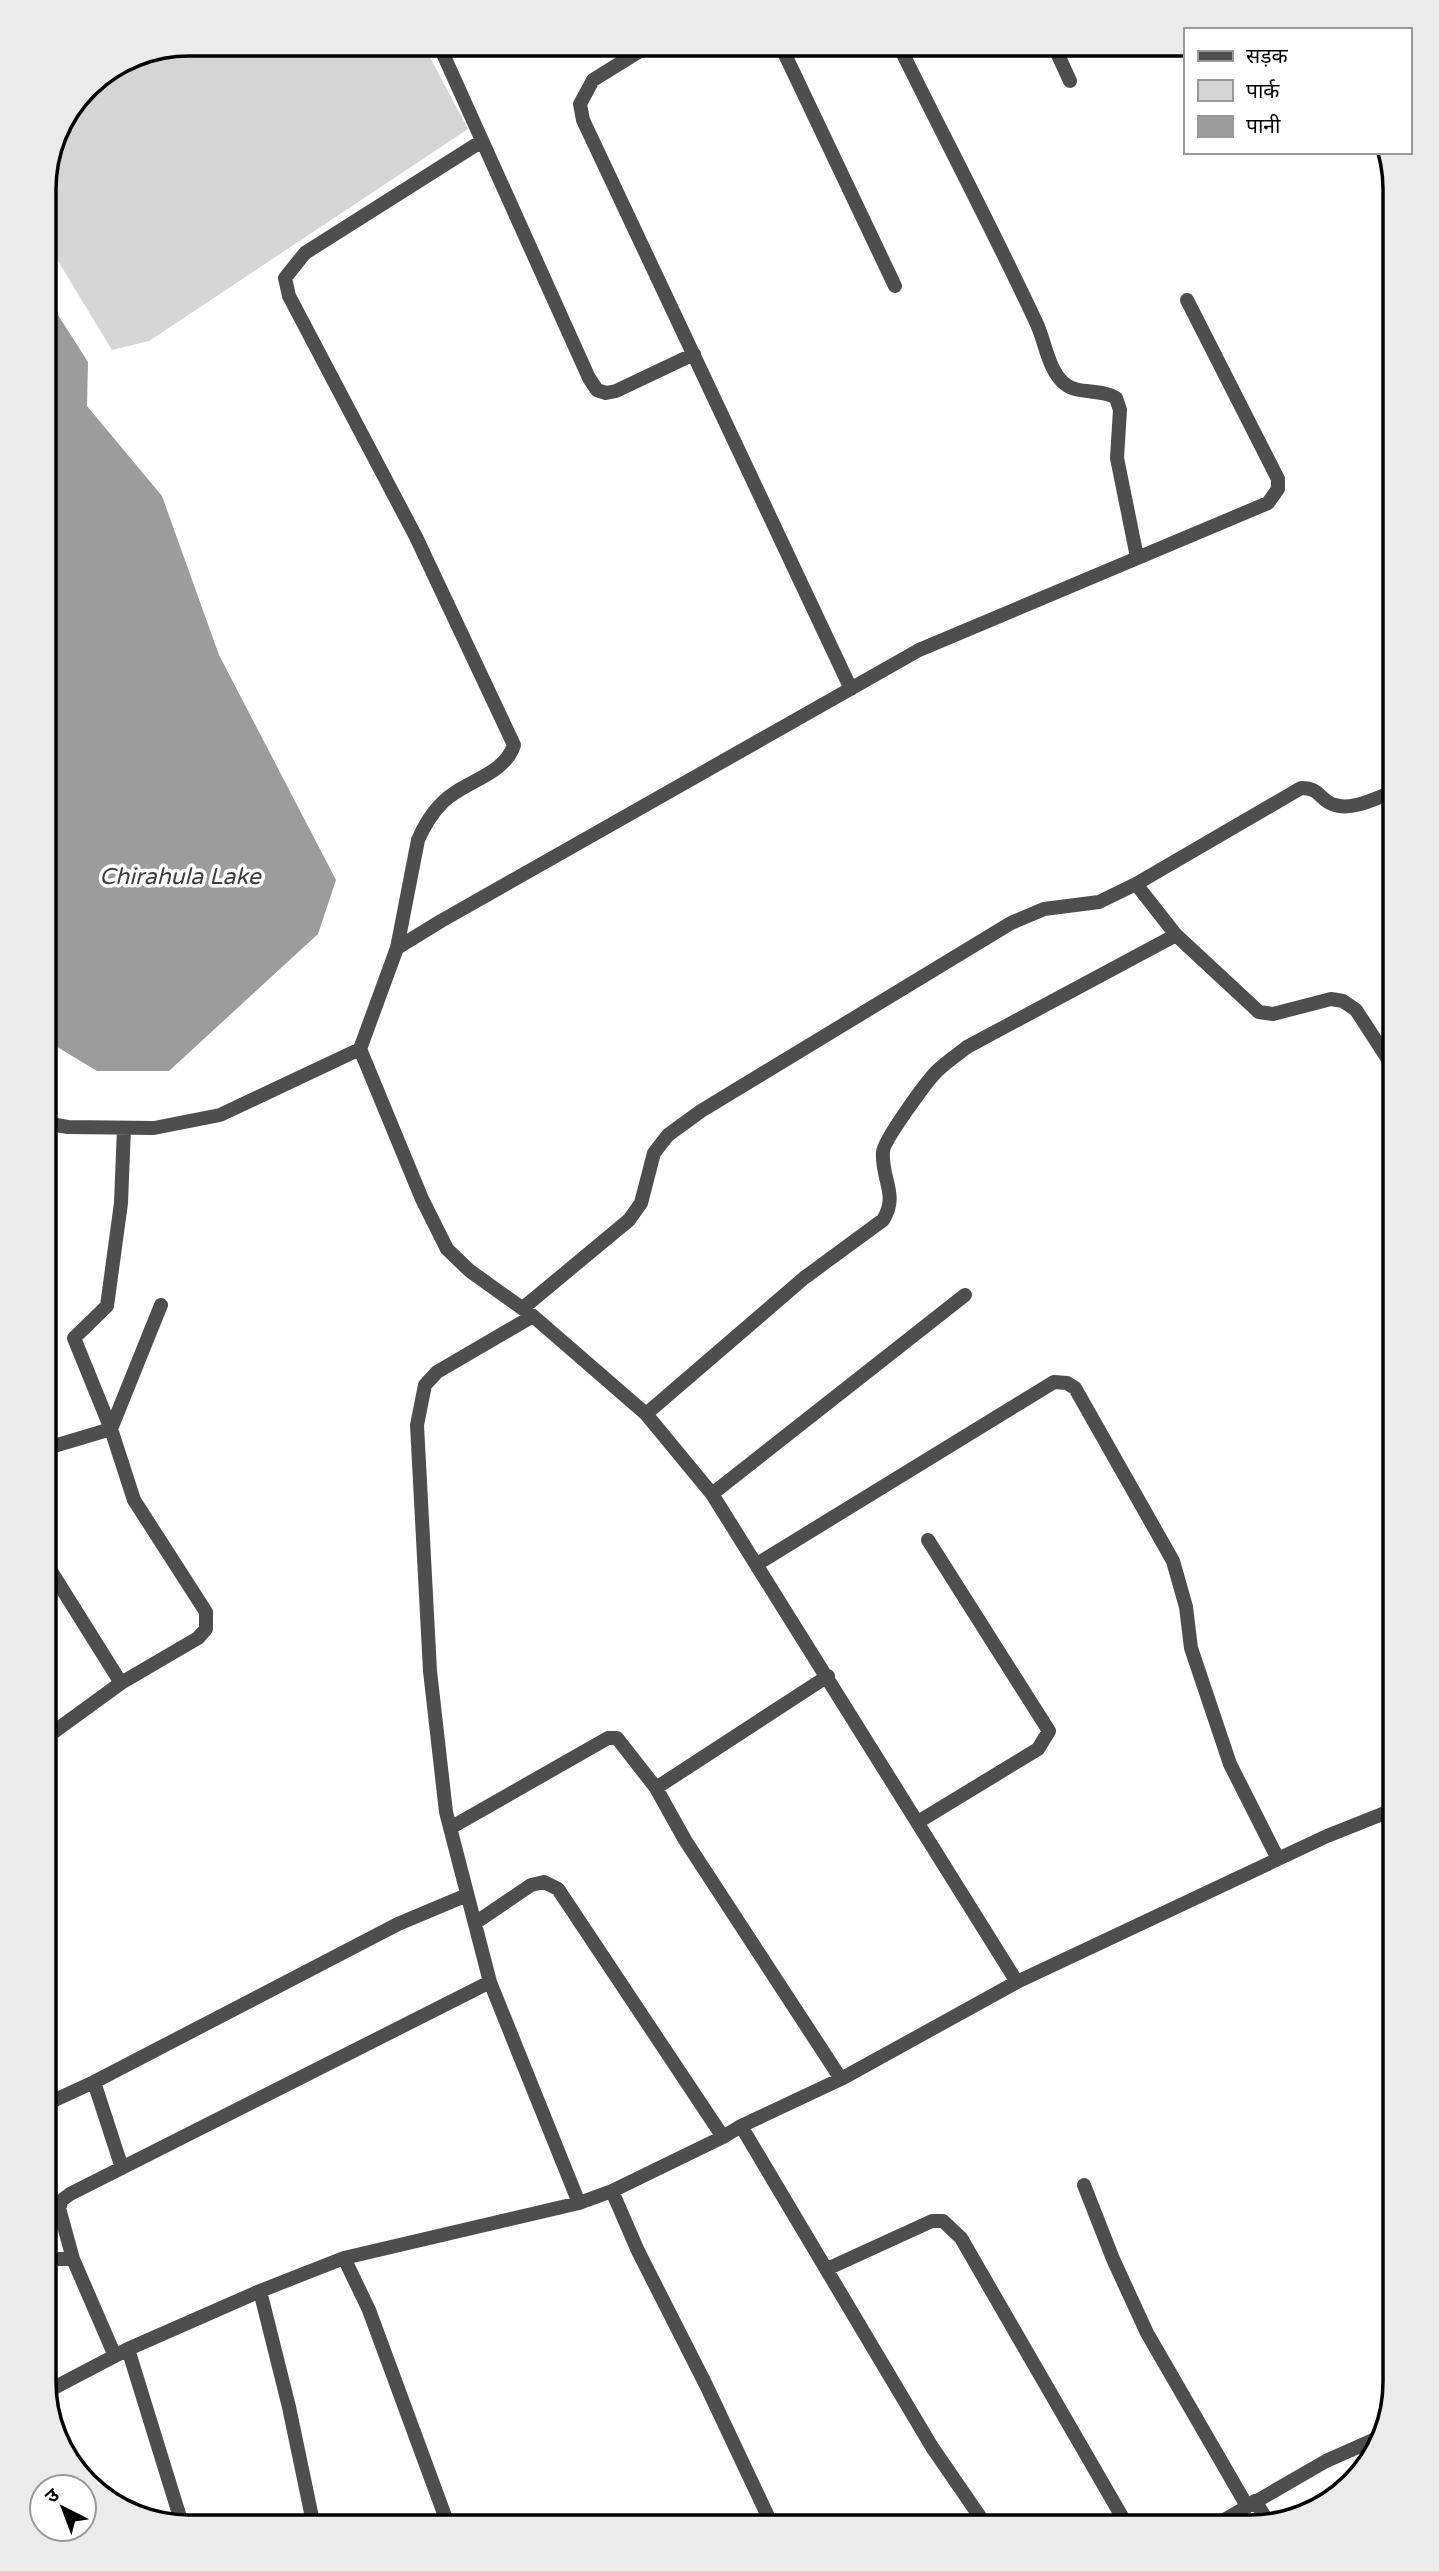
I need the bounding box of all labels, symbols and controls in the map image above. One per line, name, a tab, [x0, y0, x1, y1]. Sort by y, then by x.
legend	[1184, 28, 1411, 154]
text: सड़क	[1246, 44, 1288, 69]
text: पार्क	[1246, 79, 1280, 104]
text: पानी	[1246, 114, 1281, 139]
water label: Chirahula Lake	[99, 863, 263, 891]
north arrow	[28, 2473, 98, 2543]
text: उ	[41, 2484, 64, 2508]

